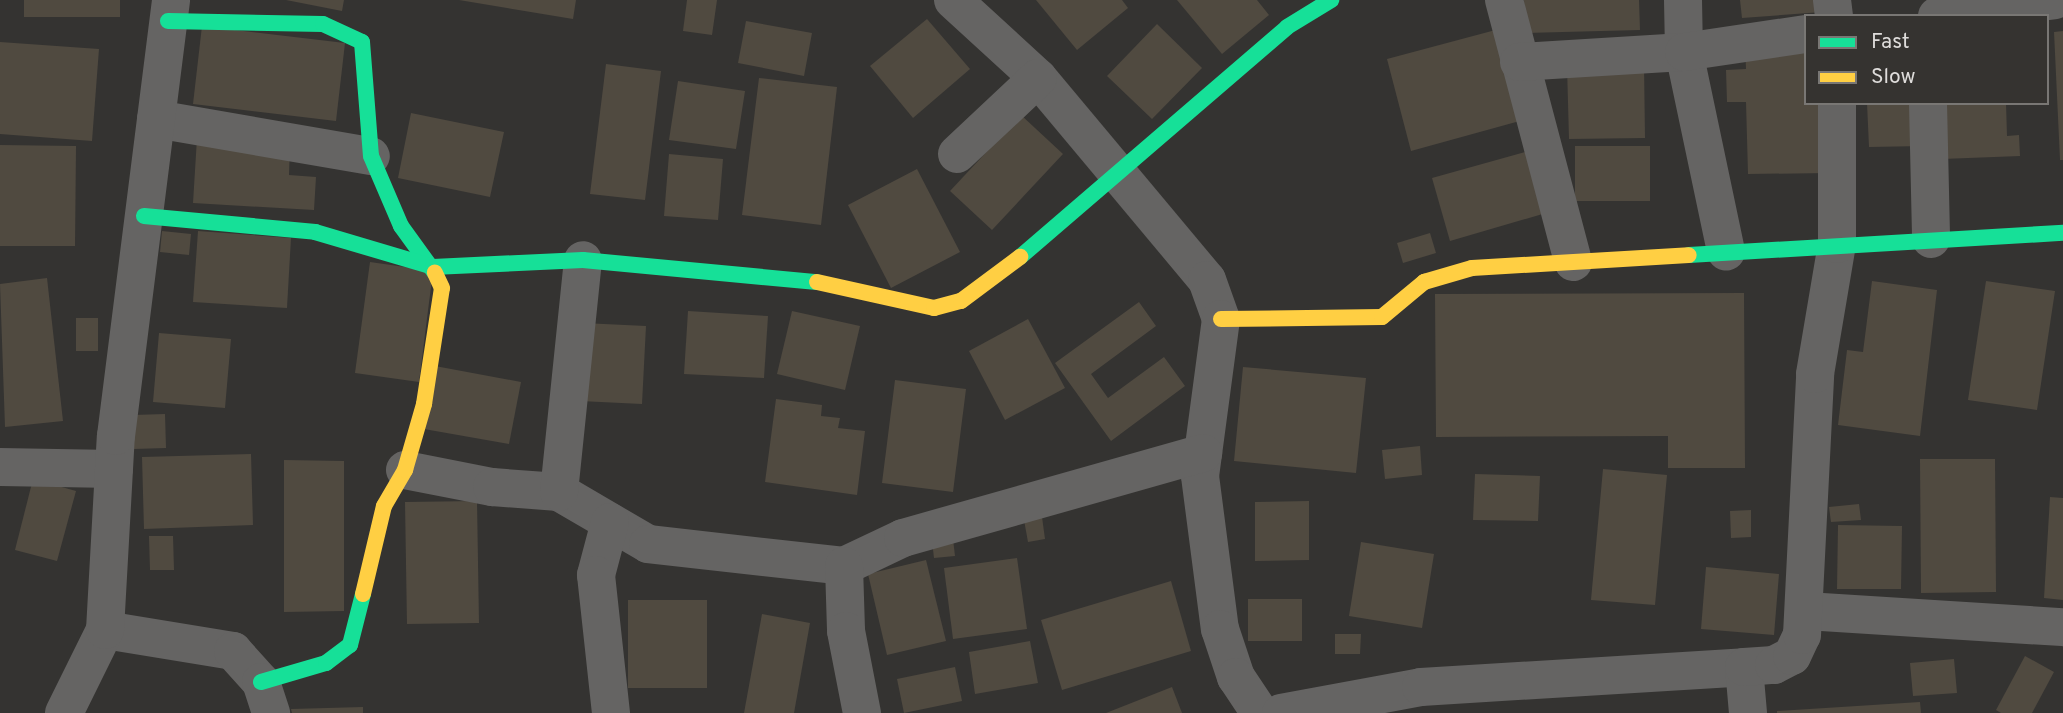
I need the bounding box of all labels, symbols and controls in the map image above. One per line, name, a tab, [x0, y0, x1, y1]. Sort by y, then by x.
legend	[1804, 14, 2049, 105]
text: Fast	[1871, 29, 1910, 56]
text: Slow	[1871, 64, 1916, 91]

